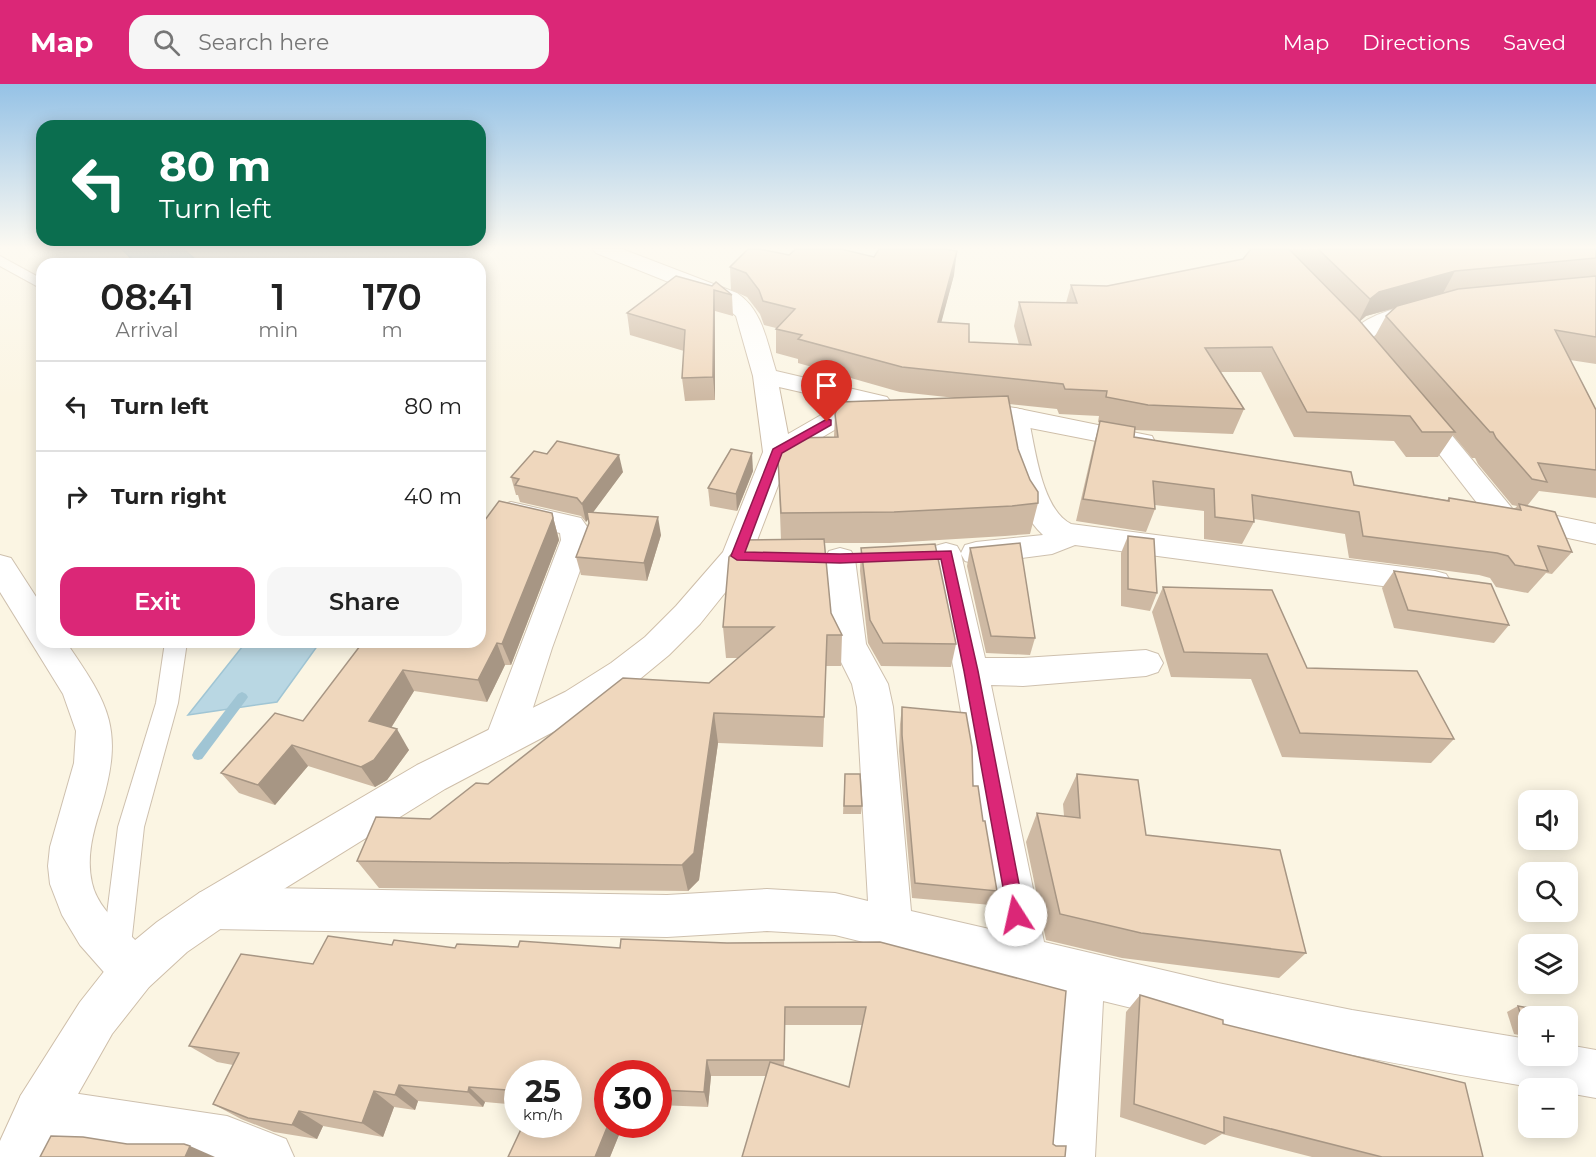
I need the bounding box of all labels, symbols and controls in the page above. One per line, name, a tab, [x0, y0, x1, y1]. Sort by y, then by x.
search box	[129, 15, 549, 69]
text: Map	[30, 25, 93, 59]
icon: search	[150, 26, 183, 59]
text: Search here	[198, 29, 329, 56]
text: Map	[1283, 30, 1329, 55]
text: Directions	[1362, 30, 1470, 55]
text: Saved	[1503, 30, 1566, 55]
text: 80 m	[159, 140, 271, 192]
icon: left	[60, 144, 138, 222]
text: Turn left	[159, 192, 272, 225]
text: 08:41	[100, 275, 194, 319]
text: 1	[271, 275, 285, 319]
text: 170	[363, 275, 422, 319]
text: Arrival	[116, 318, 179, 342]
text: min	[258, 318, 298, 342]
text: m	[382, 318, 403, 342]
pin	[801, 360, 852, 422]
icon: arrive	[810, 369, 843, 402]
icon: left	[60, 390, 93, 423]
text: Turn left	[111, 393, 209, 420]
text: 80 m	[404, 393, 462, 420]
icon: right	[60, 480, 93, 513]
text: Turn right	[111, 483, 226, 510]
text: 40 m	[404, 483, 462, 510]
button: Exit	[60, 567, 255, 636]
button: Share	[267, 567, 462, 636]
map controls	[1518, 790, 1578, 1138]
button: sound	[1518, 790, 1578, 850]
button: search	[1518, 862, 1578, 922]
position arrow	[984, 883, 1048, 947]
button: layers	[1518, 934, 1578, 994]
button: +	[1518, 1006, 1578, 1066]
speed limit sign: 30	[594, 1060, 672, 1138]
text: 25	[525, 1073, 561, 1110]
button: −	[1518, 1078, 1578, 1138]
text: km/h	[523, 1105, 563, 1124]

